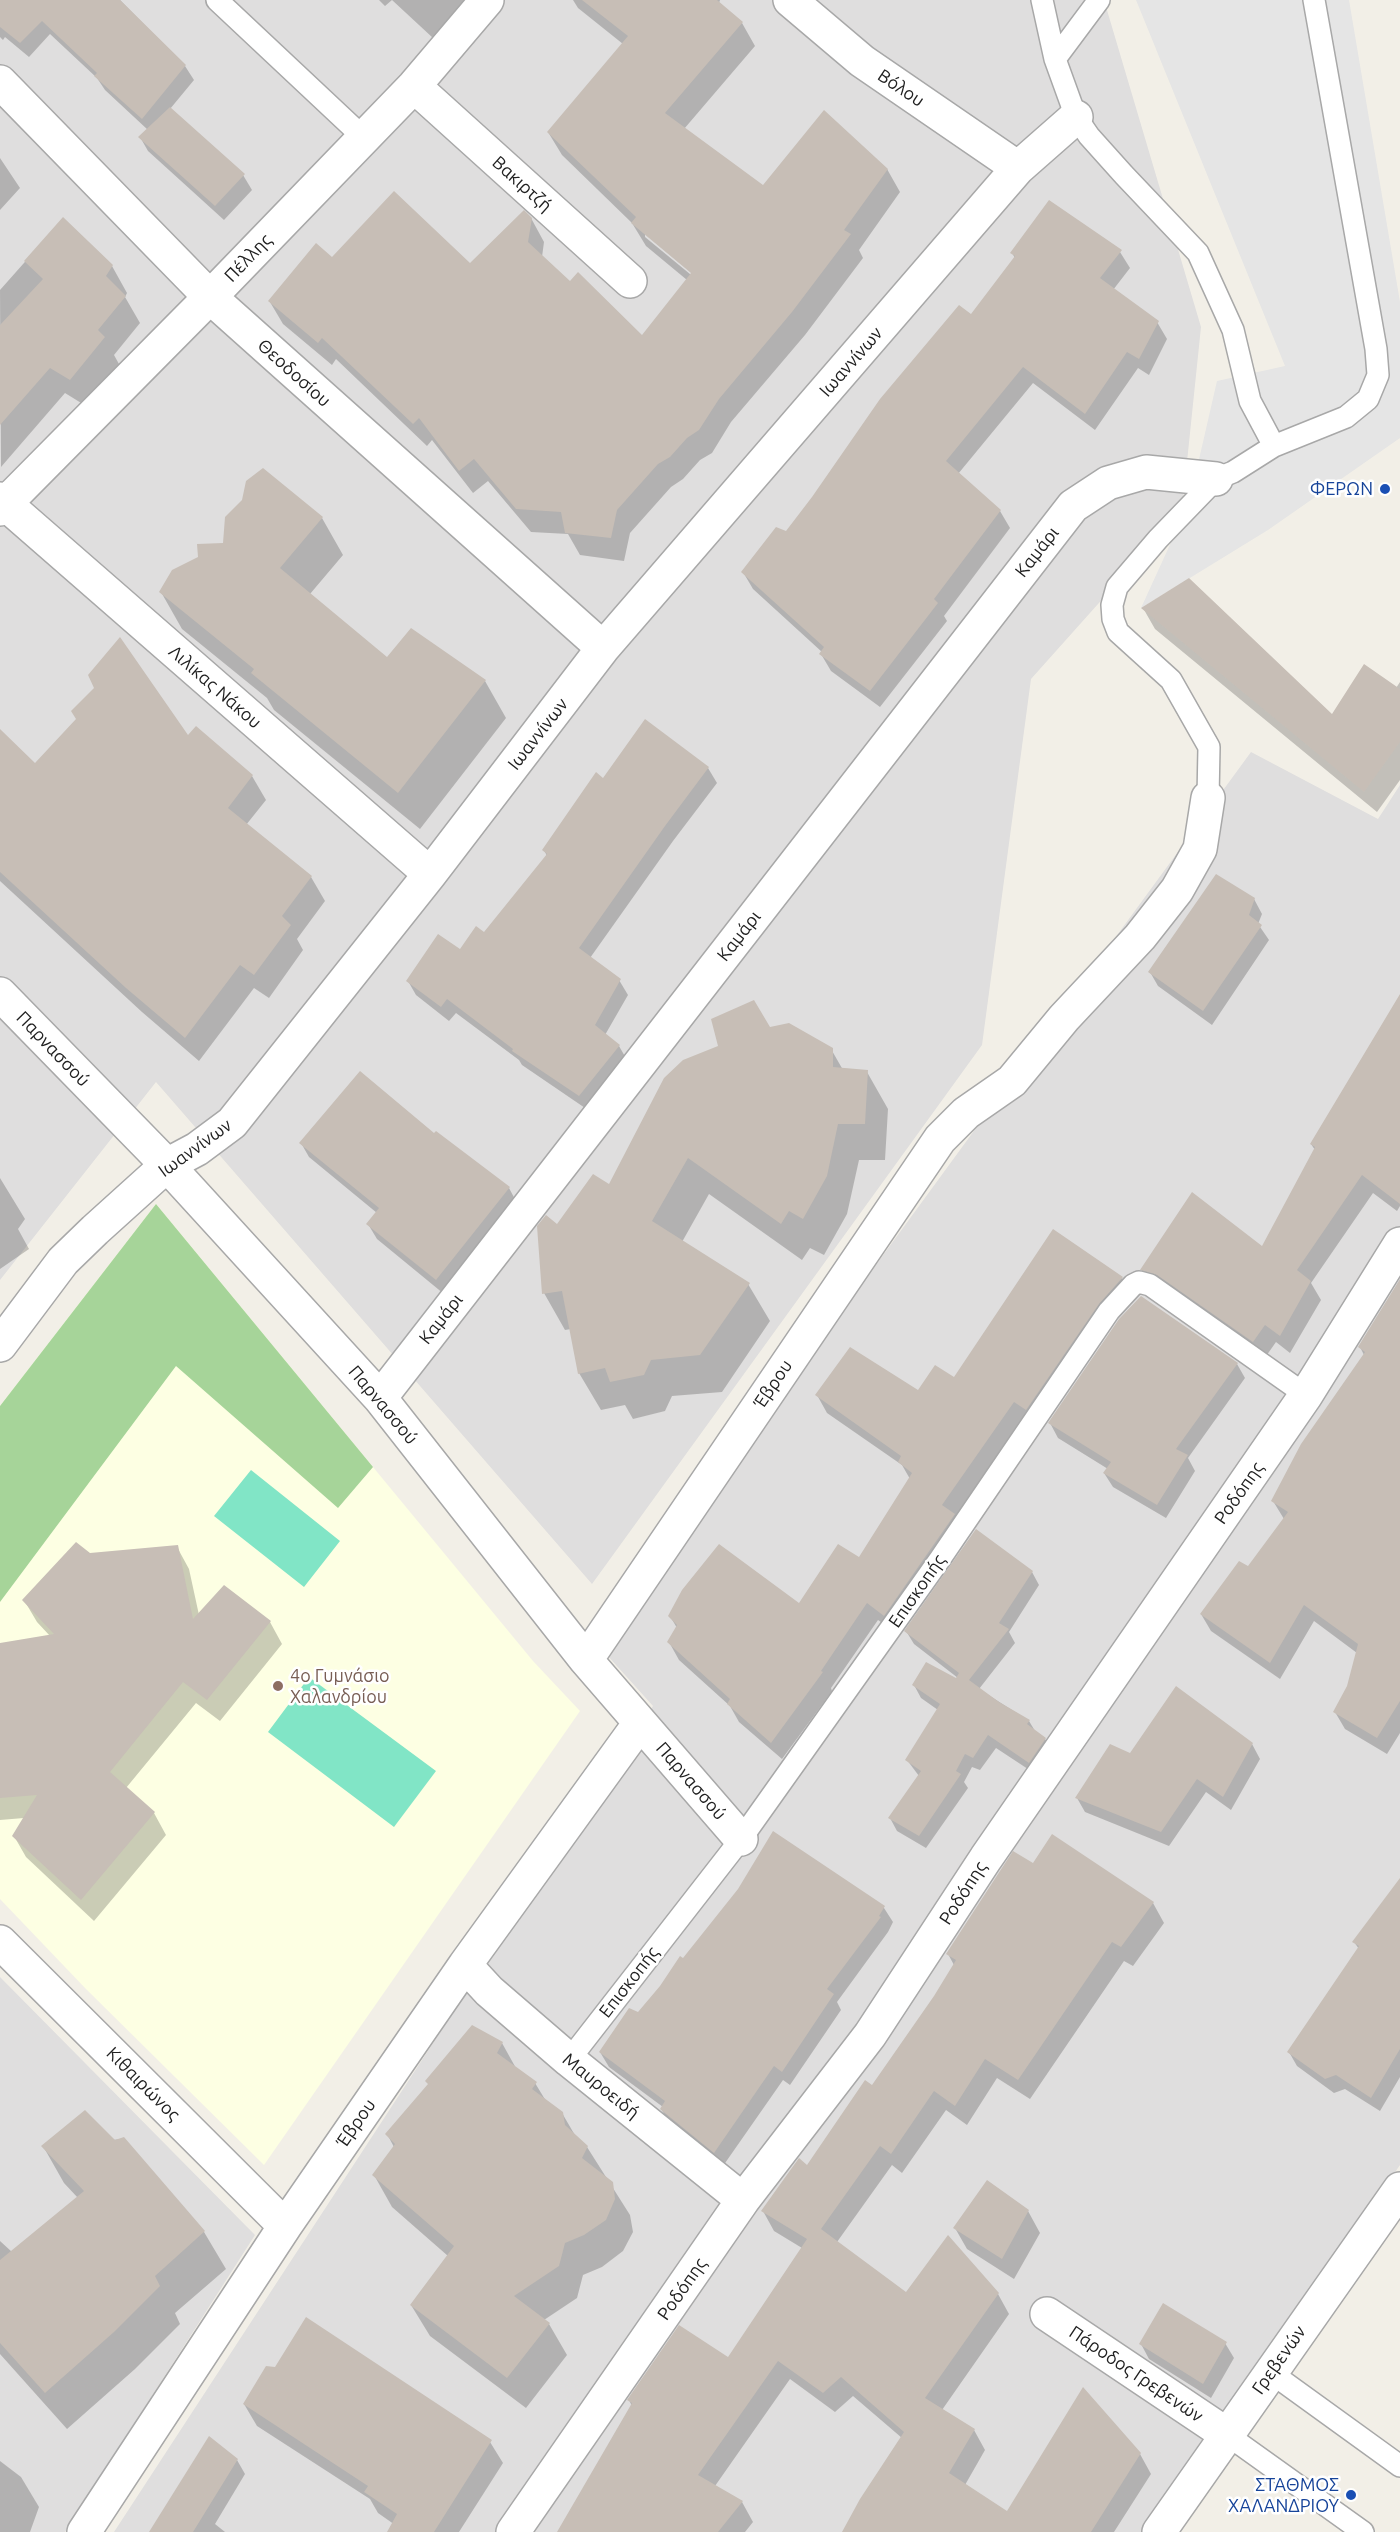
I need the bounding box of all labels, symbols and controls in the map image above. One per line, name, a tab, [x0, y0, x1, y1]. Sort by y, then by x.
street label: Βόλου	[874, 65, 928, 111]
street label: Βακιρτζή	[488, 152, 556, 216]
street label: Πέλλης	[220, 229, 276, 287]
street label: Ιωαννίνων	[815, 323, 887, 401]
street label: Θεοδοσίου	[253, 335, 335, 411]
place label: ΦΕΡΩΝ	[1310, 478, 1373, 500]
marker: ΦΕΡΩΝ	[1378, 482, 1392, 496]
street label: Καμάρι	[1011, 522, 1063, 582]
street label: Λιλίκας Νάκου	[164, 641, 266, 733]
street label: Ιωαννίνων	[503, 694, 573, 774]
street label: Καμάρι	[713, 906, 765, 966]
street label: Παρνασσού	[12, 1007, 94, 1091]
street label: Ιωαννίνων	[154, 1114, 236, 1182]
street label: Καμάρι	[415, 1289, 467, 1349]
street label: Έβρου	[749, 1356, 797, 1412]
street label: Παρνασσού	[344, 1361, 422, 1449]
street label: Ροδόπης	[1210, 1458, 1268, 1528]
street label: Επισκοπής	[884, 1550, 950, 1632]
place label: 4ο Γυμνάσιο Χαλανδρίου	[290, 1665, 390, 1708]
marker: 4ο Γυμνάσιο Χαλανδρίου	[271, 1679, 285, 1693]
street label: Παρνασσού	[651, 1738, 731, 1824]
street label: Ροδόπης	[935, 1857, 991, 1929]
street label: Επισκοπής	[595, 1942, 663, 2022]
street label: Κιθαιρώνος	[102, 2043, 184, 2125]
street label: Μαυροειδή	[558, 2049, 644, 2123]
street label: Έβρου	[332, 2095, 380, 2151]
street label: Ροδόπης	[653, 2254, 711, 2324]
street label: Πάροδος Γρεβενών	[1065, 2321, 1207, 2427]
street label: Γρεβενών	[1248, 2321, 1310, 2399]
place label: ΣΤΑΘΜΟΣ ΧΑΛΑΝΔΡΙΟΥ	[1228, 2474, 1339, 2516]
marker: ΣΤΑΘΜΟΣ ΧΑΛΑΝΔΡΙΟΥ	[1344, 2488, 1358, 2502]

